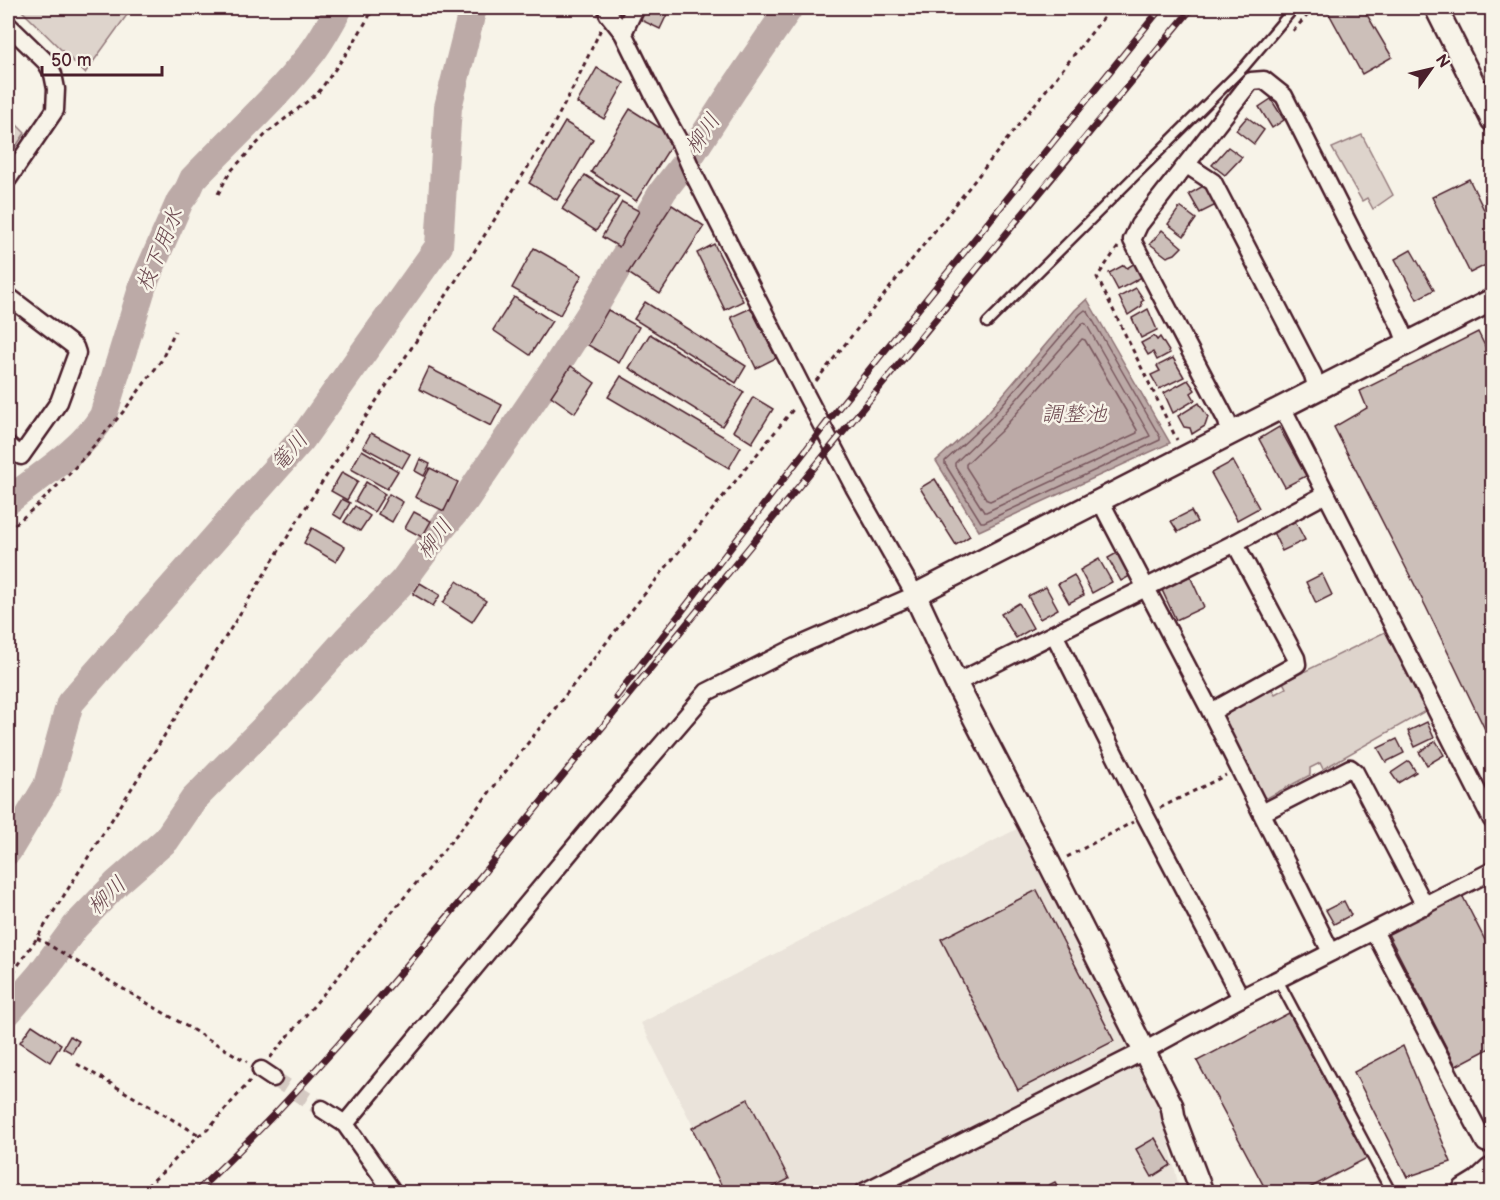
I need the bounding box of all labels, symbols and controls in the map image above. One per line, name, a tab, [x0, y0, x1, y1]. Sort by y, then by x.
scale bar	[42, 39, 162, 77]
north arrow	[1401, 39, 1461, 99]
text: 50 m	[51, 50, 92, 71]
text: N	[1431, 51, 1453, 72]
water label: 柳川	[680, 108, 726, 160]
water label: 枝下用水	[130, 204, 190, 296]
water label: 調整池	[1041, 401, 1108, 428]
water label: 篭川	[266, 426, 314, 478]
water label: 柳川	[411, 513, 459, 565]
water label: 柳川	[82, 871, 132, 921]

